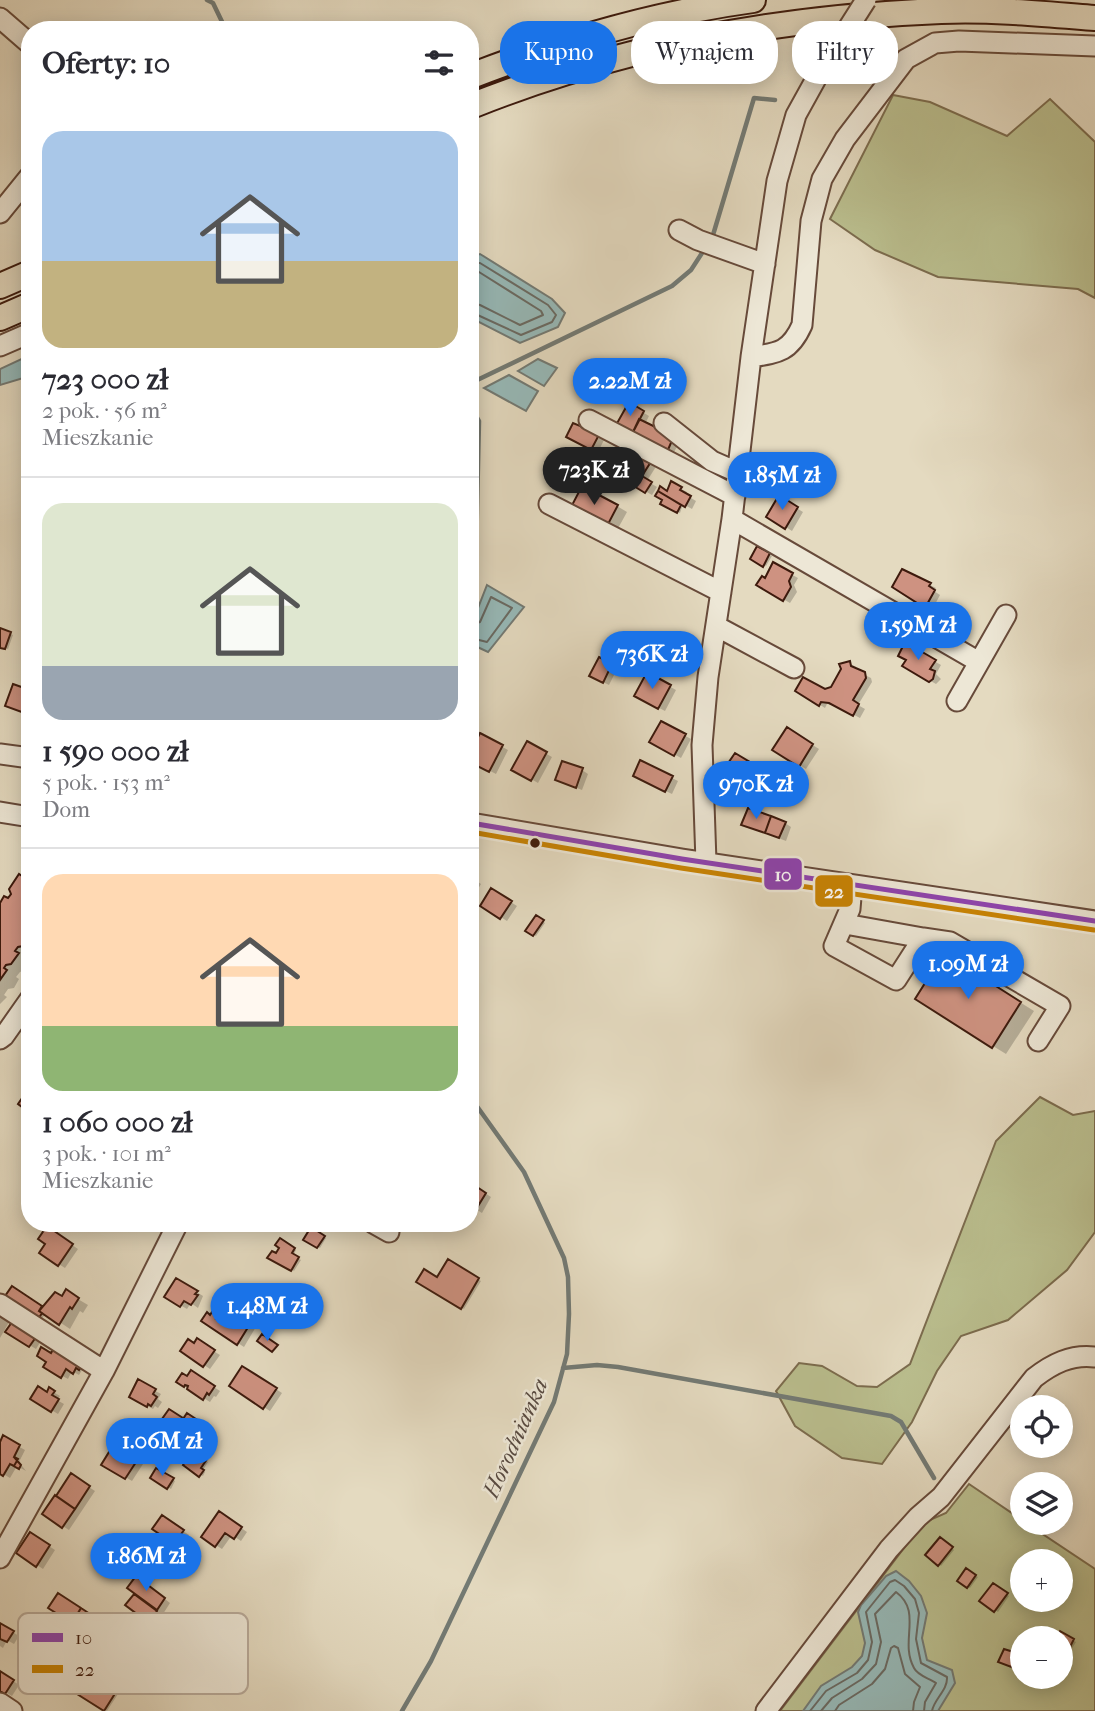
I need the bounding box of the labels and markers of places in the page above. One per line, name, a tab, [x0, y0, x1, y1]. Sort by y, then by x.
pin: 2.22M zł	[558, 358, 702, 418]
pin: 723K zł	[529, 448, 659, 507]
pin: 1.85M zł	[710, 452, 854, 512]
pin: 1.59M zł	[846, 602, 990, 662]
pin: 736K zł	[587, 632, 717, 691]
pin: 970K zł	[691, 762, 821, 821]
unlabelled marker	[528, 836, 542, 850]
pin: 1.09M zł	[896, 942, 1040, 1001]
pin: 1.48M zł	[195, 1284, 339, 1343]
pin: 1.06M zł	[90, 1418, 234, 1478]
pin: 1.86M zł	[74, 1534, 218, 1593]

